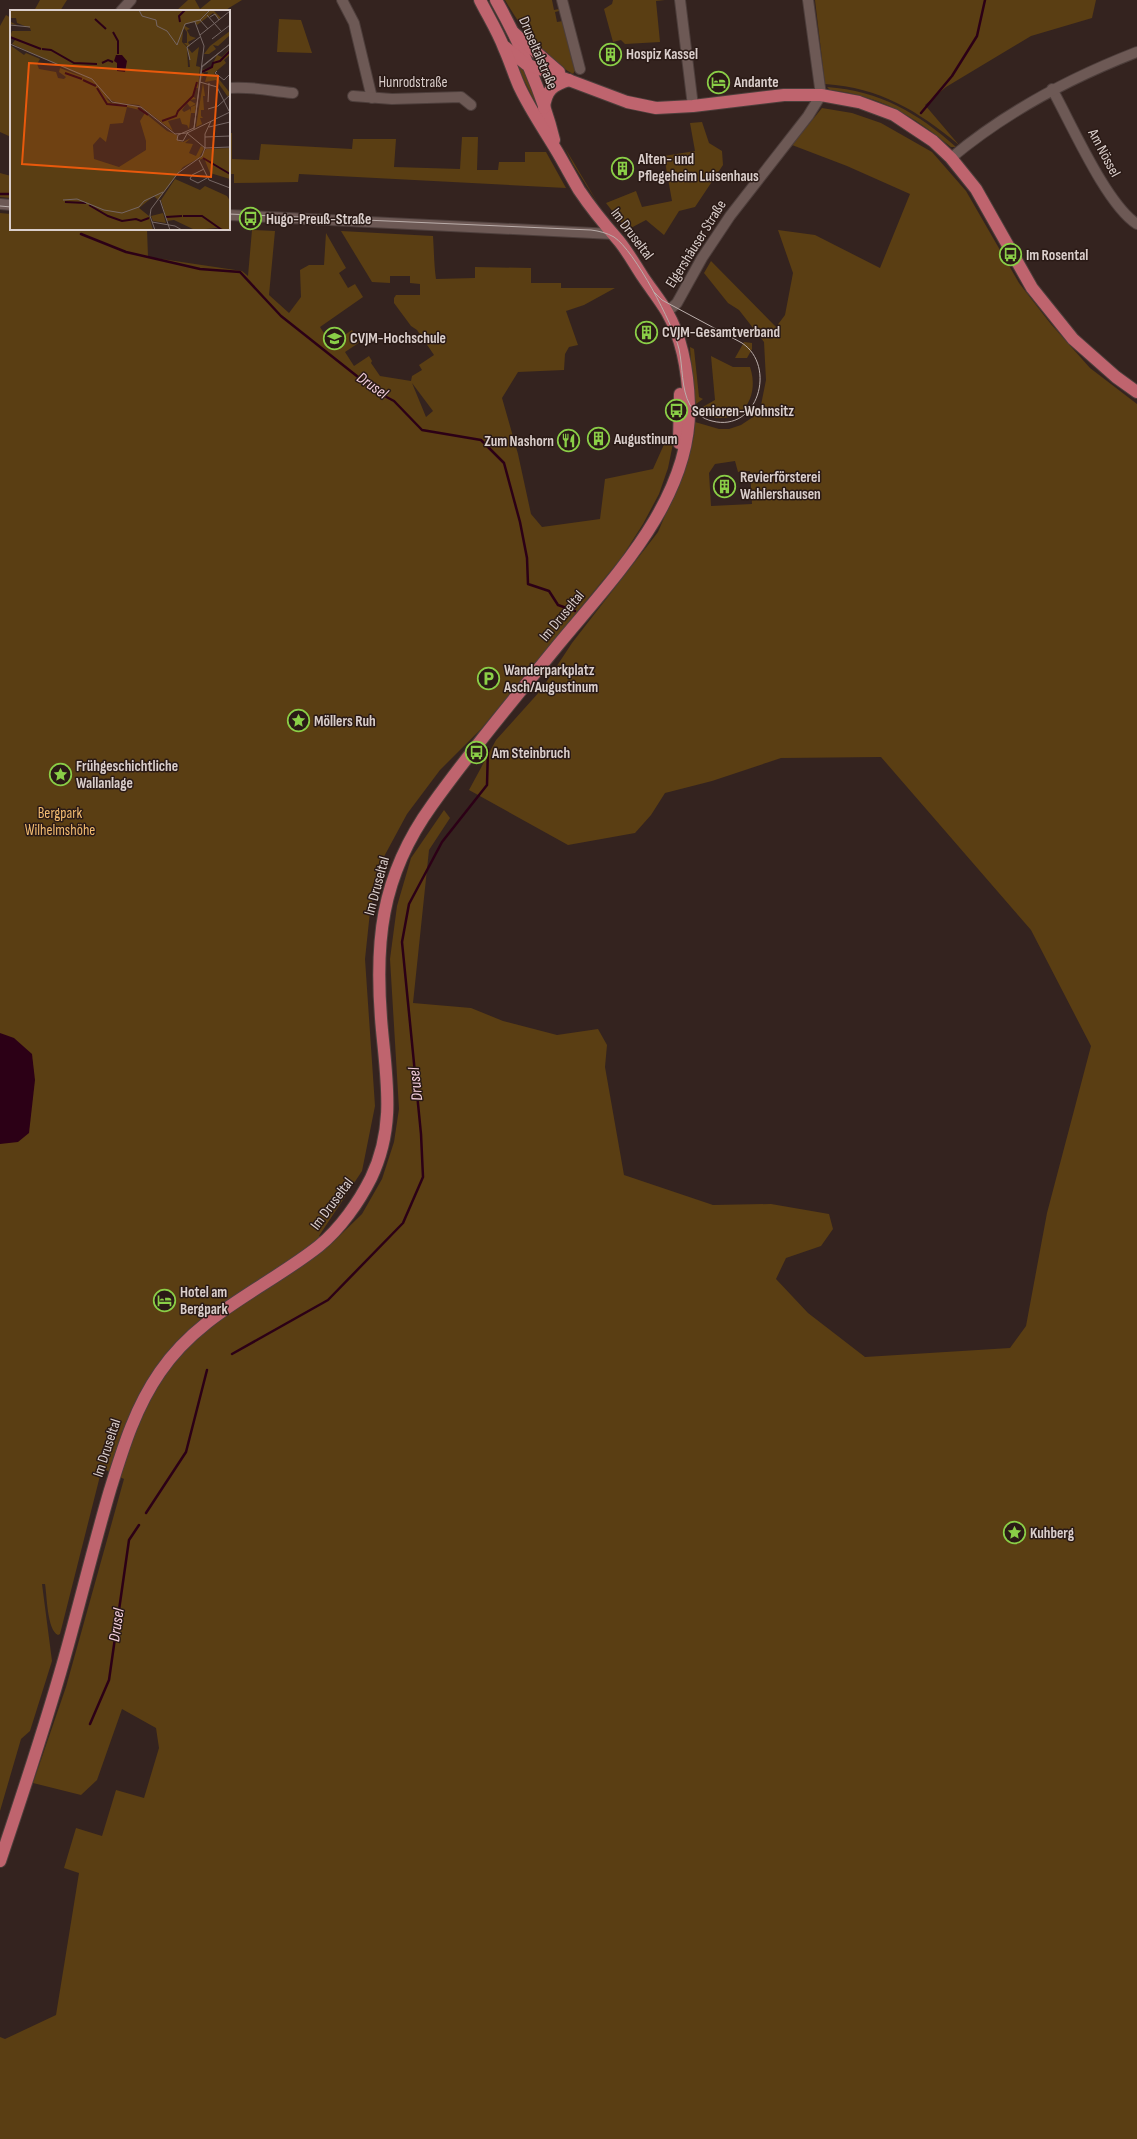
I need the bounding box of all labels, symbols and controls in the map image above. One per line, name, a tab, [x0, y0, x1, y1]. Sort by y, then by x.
inset map	[10, 10, 230, 230]
street label: Druseltalstraße	[514, 14, 562, 92]
building icon: Hospiz Kassel	[597, 41, 623, 67]
place label: Hospiz Kassel	[626, 45, 698, 64]
hotel icon: Andante	[705, 69, 731, 95]
street label: Hunrodstraße	[379, 73, 448, 92]
place label: Andante	[733, 73, 779, 92]
street label: Am Nössel	[1083, 125, 1125, 180]
place label: Alten- und Pflegeheim Luisenhaus	[637, 150, 759, 186]
building icon: Alten- und Pflegeheim Luisenhaus	[609, 155, 635, 181]
street label: Elgershäuser Straße	[661, 197, 731, 291]
street label: Im Druseltal	[606, 204, 658, 264]
bus stop icon: Hugo-Preuß-Straße	[238, 206, 264, 232]
place label: Hugo-Preuß-Straße	[266, 210, 371, 229]
bus stop icon: Im Rosental	[997, 242, 1023, 268]
place label: Im Rosental	[1026, 246, 1088, 265]
building icon: CVJM-Gesamtverband	[634, 319, 660, 345]
place label: CVJM-Gesamtverband	[662, 323, 780, 342]
school or university icon: CVJM-Hochschule	[321, 325, 347, 351]
place label: CVJM-Hochschule	[350, 329, 446, 348]
water label: Drusel	[353, 369, 392, 404]
bus stop icon: Senioren-Wohnsitz	[663, 398, 689, 424]
place label: Senioren-Wohnsitz	[692, 402, 794, 421]
building icon: Augustinum	[585, 426, 611, 452]
restaurant icon: Zum Nashorn	[556, 428, 582, 454]
place label: Augustinum	[613, 430, 678, 449]
place label: Zum Nashorn	[484, 432, 554, 451]
place label: Revierförsterei Wahlershausen	[740, 468, 821, 504]
building icon: Revierförsterei Wahlershausen	[712, 473, 738, 499]
street label: Im Druseltal	[535, 587, 589, 645]
place label: Wanderparkplatz Asch/Augustinum	[503, 661, 598, 697]
parking icon: Wanderparkplatz Asch/Augustinum	[476, 666, 502, 692]
place icon: Möllers Ruh	[286, 708, 312, 734]
place label: Möllers Ruh	[314, 712, 376, 731]
bus stop icon: Am Steinbruch	[464, 740, 490, 766]
place label: Am Steinbruch	[491, 744, 570, 763]
place label: Frühgeschichtliche Wallanlage	[76, 757, 178, 793]
place icon: Frühgeschichtliche Wallanlage	[47, 762, 73, 788]
park label: Bergpark Wilhelmshöhe	[25, 804, 95, 840]
street label: Im Druseltal	[360, 854, 394, 918]
water label: Drusel	[405, 1065, 427, 1102]
street label: Im Druseltal	[306, 1174, 358, 1234]
place label: Hotel am Bergpark	[180, 1283, 228, 1319]
hotel icon: Hotel am Bergpark	[151, 1288, 177, 1314]
street label: Im Druseltal	[89, 1416, 125, 1480]
place icon: Kuhberg	[1002, 1520, 1028, 1546]
place label: Kuhberg	[1030, 1524, 1075, 1543]
water label: Drusel	[105, 1606, 129, 1643]

